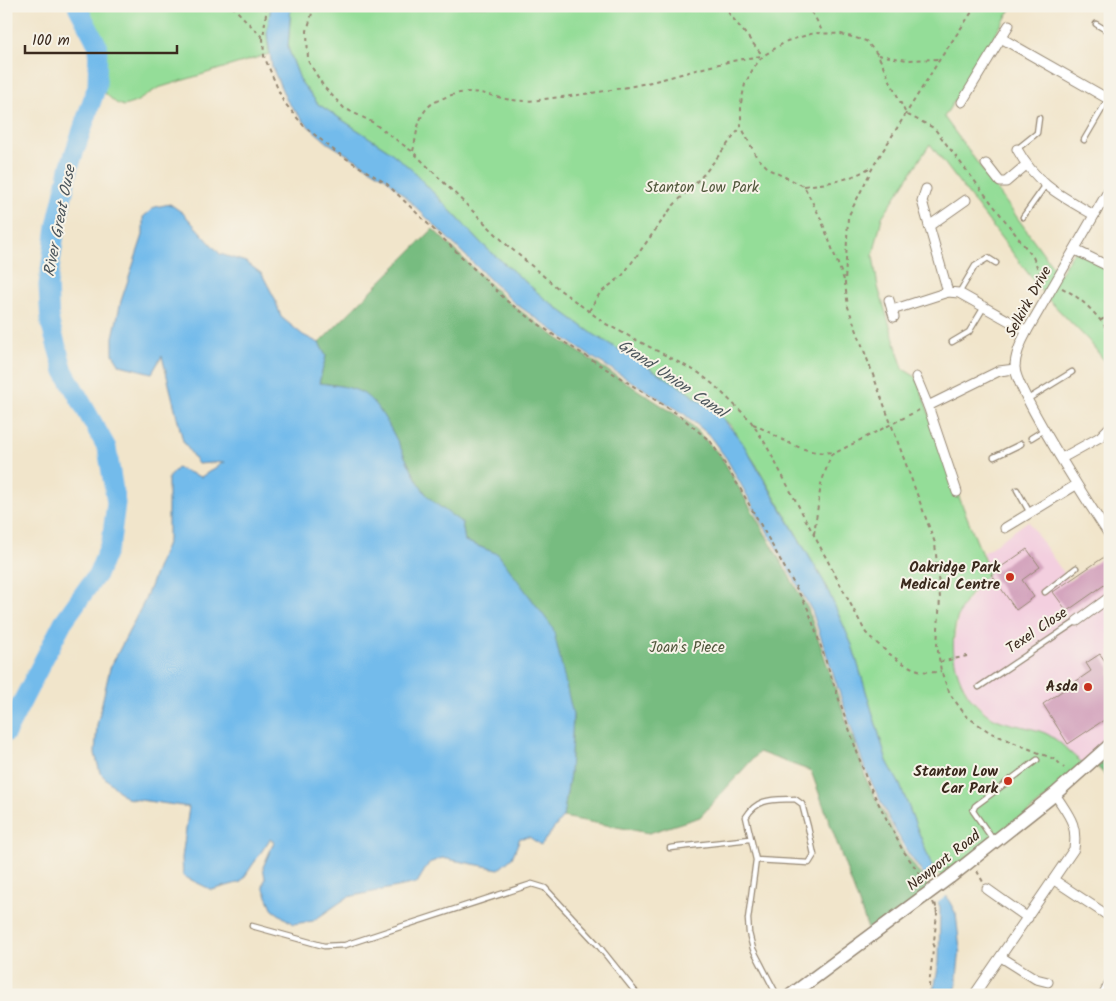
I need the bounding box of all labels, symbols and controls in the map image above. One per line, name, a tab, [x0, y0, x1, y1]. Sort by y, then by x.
scale bar	[25, 22, 178, 54]
text: 100 m	[32, 29, 70, 53]
water label: River Great Ouse	[37, 162, 83, 279]
park label: Stanton Low Park	[645, 176, 760, 200]
street label: Selkirk Drive	[1000, 262, 1059, 342]
water label: Grand Union Canal	[613, 333, 734, 426]
place label: Oakridge Park Medical Centre	[900, 556, 1001, 597]
marker: Oakridge Park Medical Centre	[1004, 571, 1016, 583]
street label: Texel Close	[1001, 601, 1073, 661]
park label: Joan's Piece	[649, 636, 725, 660]
place label: Asda	[1046, 675, 1078, 699]
marker: Asda	[1082, 681, 1094, 693]
place label: Stanton Low Car Park	[914, 760, 999, 801]
marker: Stanton Low Car Park	[1002, 775, 1014, 787]
street label: Newport Road	[902, 824, 986, 897]

